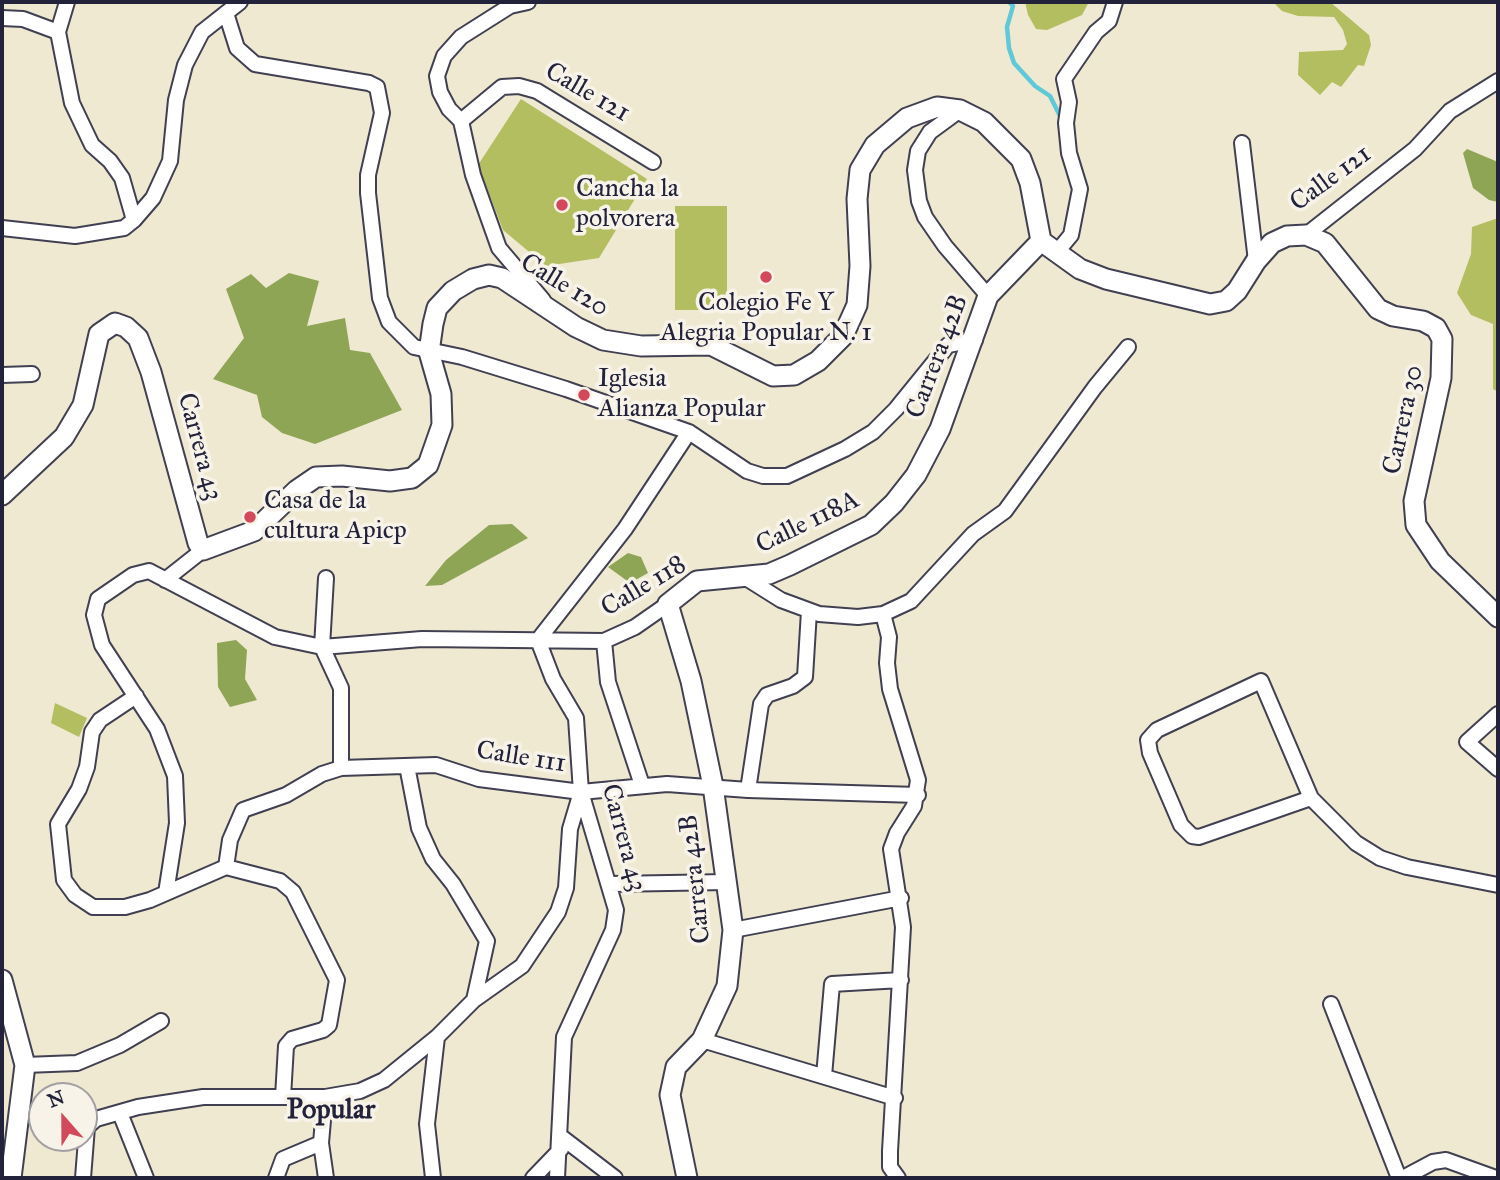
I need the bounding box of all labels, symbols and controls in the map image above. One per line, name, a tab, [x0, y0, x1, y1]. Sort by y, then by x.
street label: Calle 121	[539, 56, 635, 130]
street label: Calle 121	[1284, 139, 1378, 219]
place label: Cancha la polvorera	[576, 174, 679, 235]
marker: Cancha la polvorera	[554, 197, 570, 213]
street label: Calle 120	[514, 248, 614, 324]
marker: Colegio Fe Y Alegria Popular N. 1	[758, 269, 774, 285]
place label: Colegio Fe Y Alegria Popular N. 1	[660, 288, 872, 350]
street label: Carrera 42B	[900, 291, 976, 423]
street label: Carrera 30	[1377, 363, 1431, 477]
place label: Iglesia Alianza Popular	[598, 364, 766, 426]
marker: Iglesia Alianza Popular	[576, 387, 592, 403]
street label: Carrera 43	[170, 390, 228, 504]
street label: Calle 118A	[751, 485, 865, 561]
place label: Casa de la cultura Apicp	[264, 486, 407, 548]
marker: Casa de la cultura Apicp	[242, 509, 258, 525]
street label: Calle 118	[596, 550, 692, 624]
street label: Calle 111	[474, 736, 568, 780]
street label: Carrera 43	[594, 781, 652, 895]
street label: Carrera 42B	[674, 813, 718, 945]
north arrow	[28, 1082, 98, 1152]
text: N	[44, 1085, 68, 1112]
district label: Popular	[287, 1094, 375, 1128]

